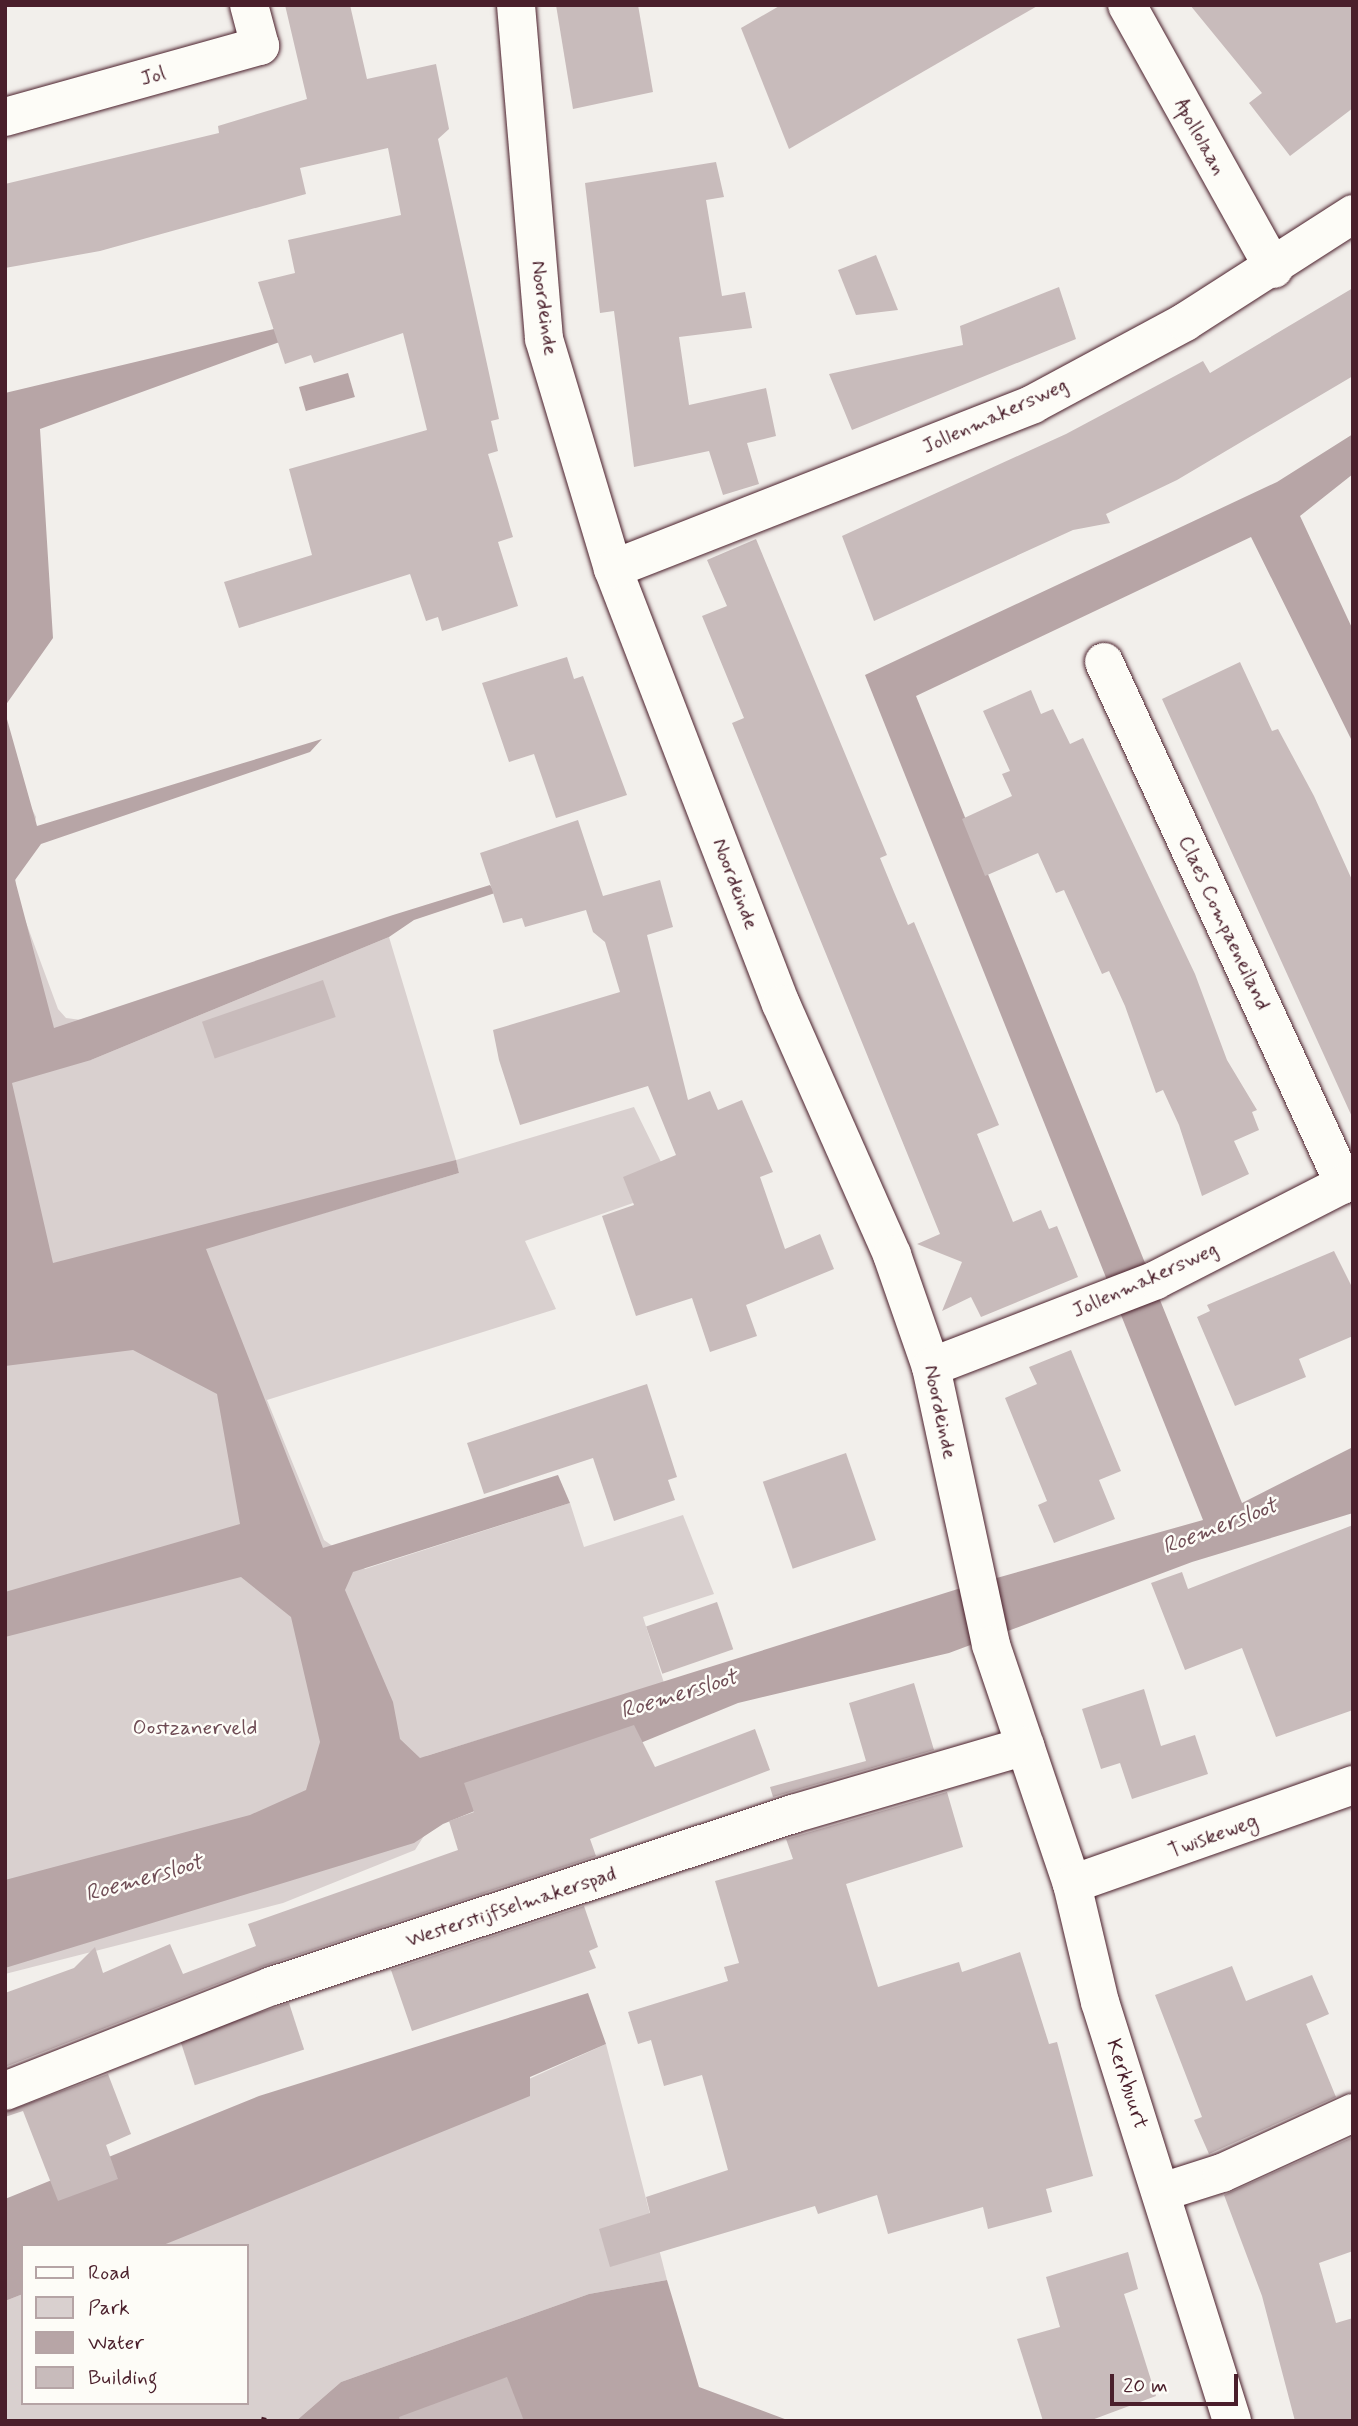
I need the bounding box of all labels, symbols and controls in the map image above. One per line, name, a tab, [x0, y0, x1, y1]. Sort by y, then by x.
street label: Jol	[137, 60, 169, 92]
street label: Apollolaan	[1169, 94, 1231, 180]
street label: Noordeinde	[525, 259, 563, 357]
street label: Jollenmakersweg	[918, 373, 1072, 459]
street label: Claes Compaeneiland	[1173, 832, 1275, 1014]
street label: Noordeinde	[706, 835, 764, 933]
street label: Jollenmakersweg	[1068, 1237, 1222, 1323]
street label: Noordeinde	[918, 1363, 962, 1461]
water label: Roemersloot	[1159, 1492, 1281, 1562]
water label: Roemersloot	[617, 1664, 741, 1726]
park label: Oostzanerveld	[133, 1715, 257, 1741]
street label: Twiskeweg	[1165, 1808, 1261, 1864]
water label: Roemersloot	[82, 1849, 206, 1909]
street label: Westerstijfselmakerspad	[403, 1861, 619, 1953]
street label: Kerkbuurt	[1101, 2036, 1153, 2132]
legend	[21, 2244, 248, 2405]
text: Road	[88, 2259, 130, 2287]
text: Park	[88, 2294, 130, 2322]
text: Water	[88, 2329, 144, 2357]
scale bar	[1113, 2360, 1241, 2404]
text: Building	[88, 2364, 158, 2392]
text: 20 m	[1123, 2372, 1168, 2400]

